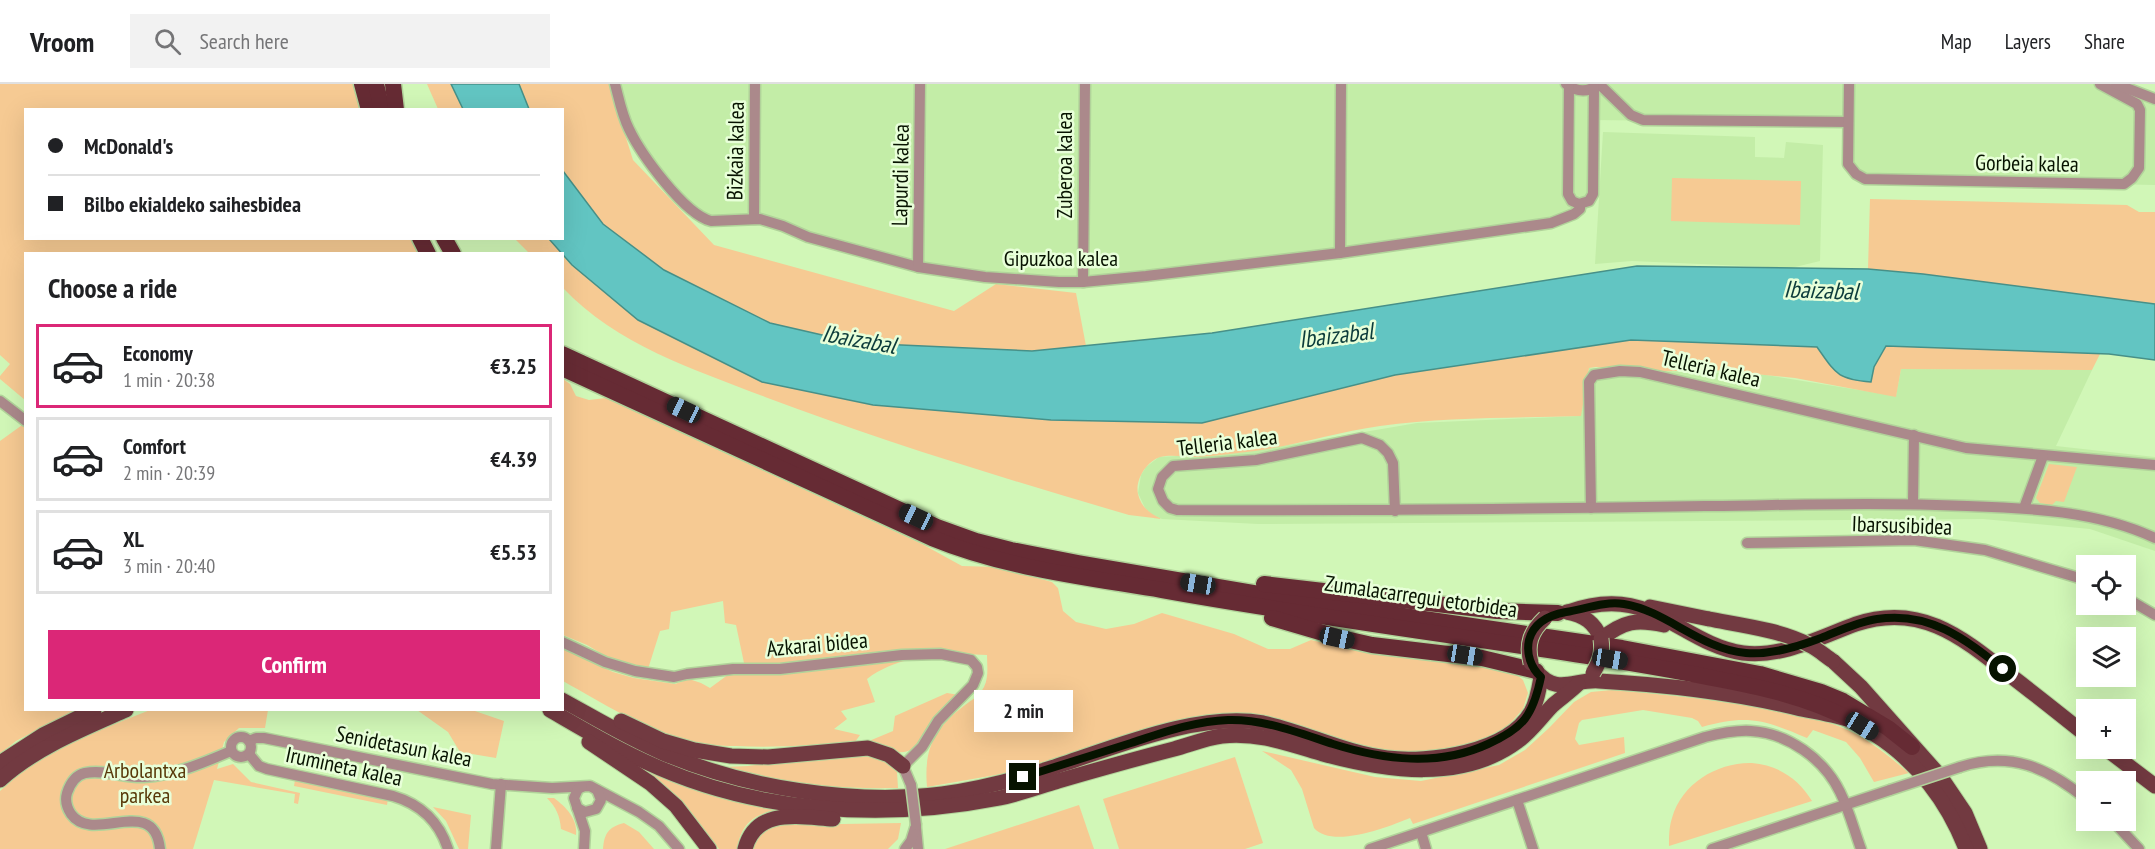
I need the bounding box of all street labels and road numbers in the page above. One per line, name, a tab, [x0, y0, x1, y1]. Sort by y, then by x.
street label: Bizkaia kalea	[720, 101, 750, 201]
street label: Zuberoa kalea	[1050, 112, 1078, 218]
street label: Lapurdi kalea	[885, 124, 915, 226]
street label: Gorbeia kalea	[1975, 148, 2079, 178]
street label: Gipuzkoa kalea	[1004, 244, 1118, 272]
street label: Telleria kalea	[1659, 343, 1763, 393]
street label: Telleria kalea	[1175, 422, 1279, 462]
street label: Ibarsusibidea	[1851, 509, 1953, 541]
street label: Zumalacarregui etorbidea	[1323, 569, 1519, 623]
street label: Azkarai bidea	[765, 626, 869, 662]
street label: Senidetasun kalea	[334, 719, 474, 773]
street label: Irumineta kalea	[283, 740, 405, 792]

